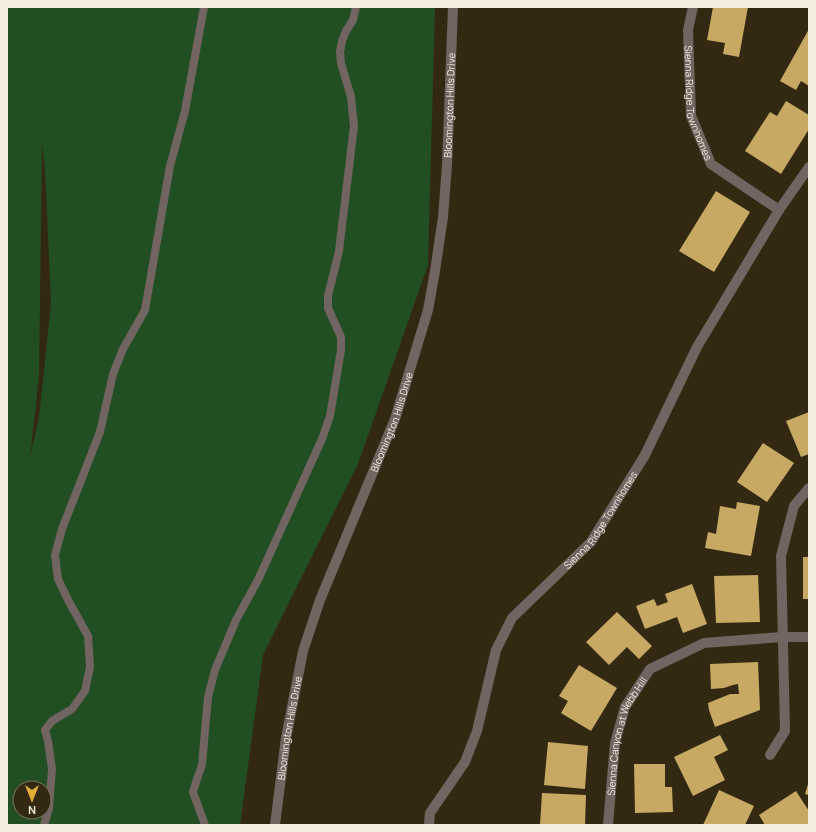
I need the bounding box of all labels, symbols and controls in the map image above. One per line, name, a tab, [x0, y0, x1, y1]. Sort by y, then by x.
street label: Sienna Ridge Townhomes	[682, 45, 716, 162]
street label: Bloomington Hills Drive	[440, 52, 458, 158]
street label: Bloomington Hills Drive	[367, 370, 416, 474]
street label: Sienna Ridge Townhomes	[560, 468, 640, 572]
street label: Sienna Canyon at Webb Hill	[604, 674, 650, 796]
street label: Bloomington Hills Drive	[274, 675, 305, 781]
north arrow	[12, 780, 52, 820]
text: N	[28, 803, 36, 818]

